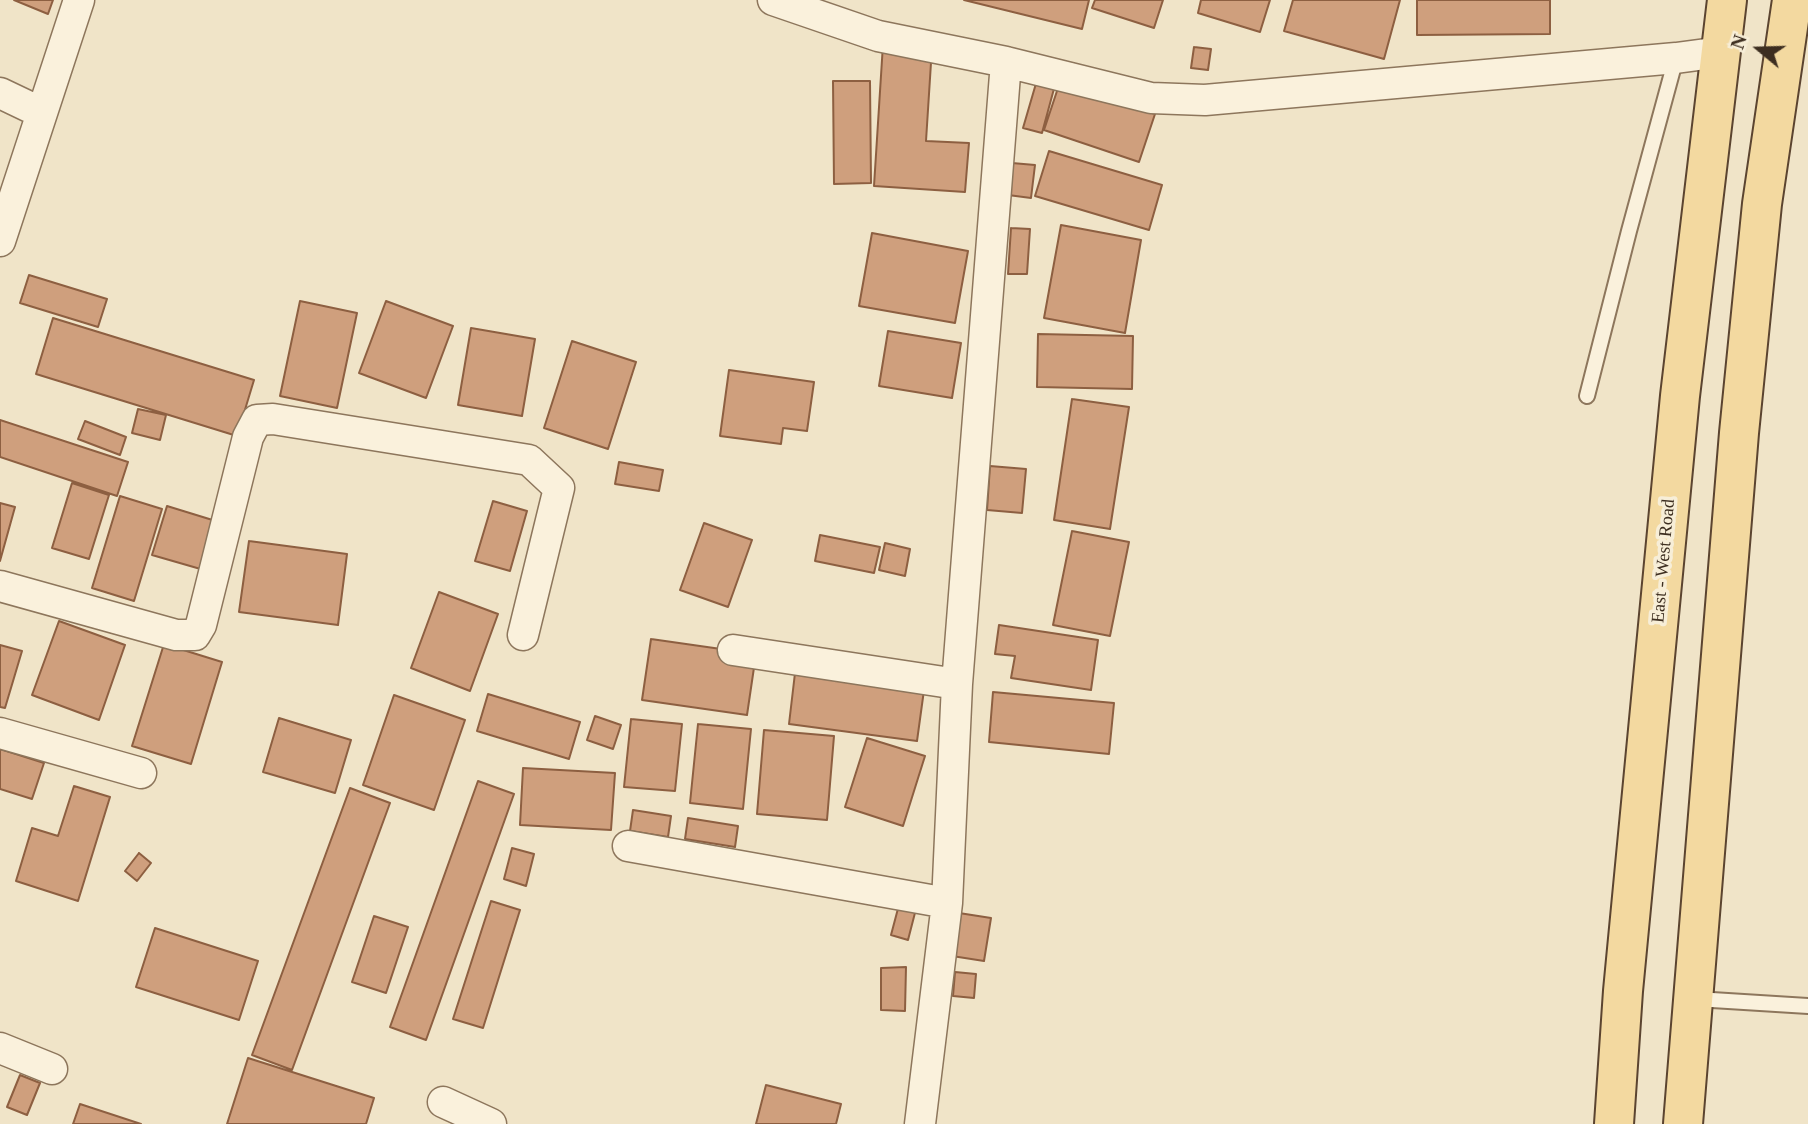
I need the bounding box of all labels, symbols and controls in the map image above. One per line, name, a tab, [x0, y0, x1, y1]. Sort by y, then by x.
north arrow	[1724, 14, 1794, 84]
text: N	[1727, 32, 1751, 52]
street label: East - West Road	[1648, 498, 1680, 624]

